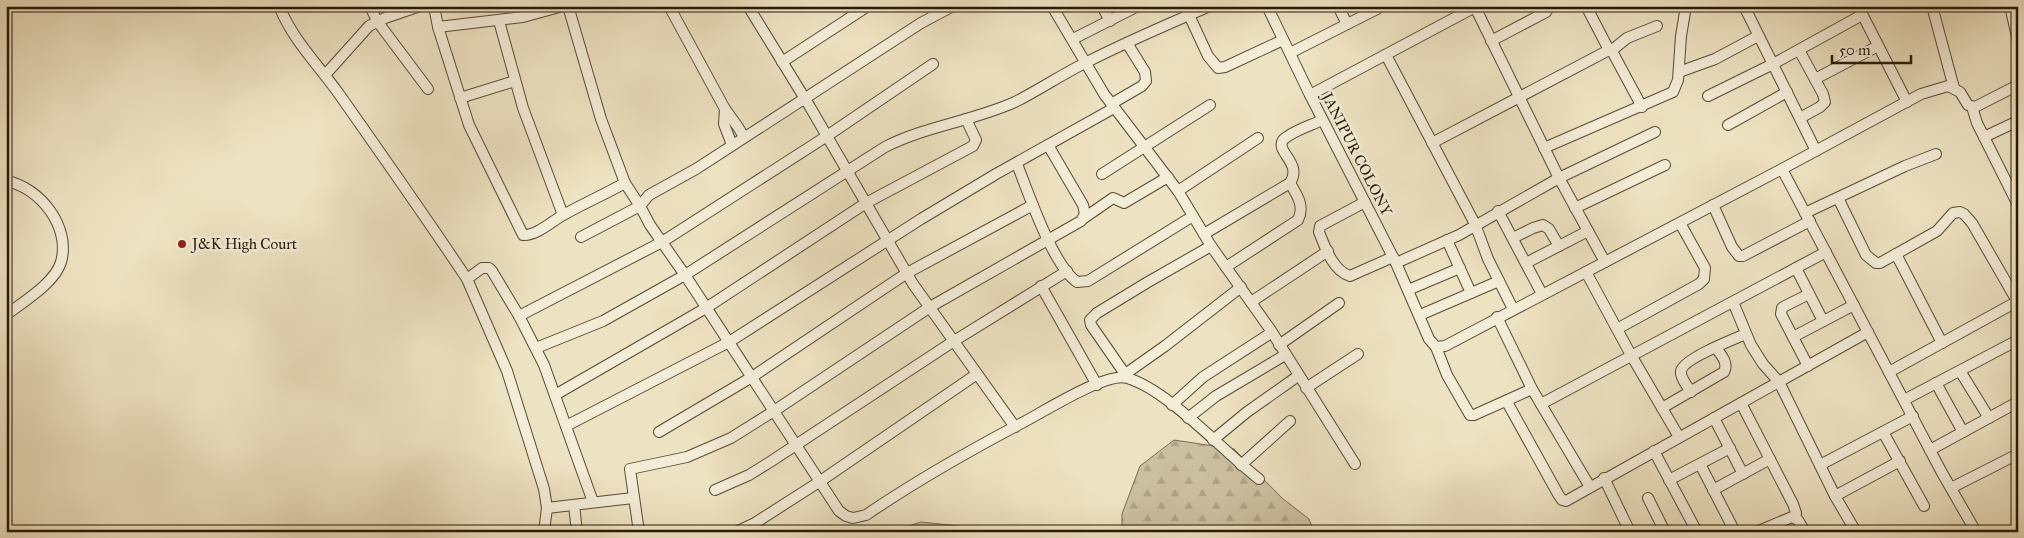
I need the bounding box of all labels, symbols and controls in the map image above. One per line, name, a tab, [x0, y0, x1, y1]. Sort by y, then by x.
scale bar	[1832, 32, 1910, 64]
text: 50 m	[1839, 41, 1871, 59]
street label: JANIPUR COLONY	[1316, 88, 1396, 219]
place label: J&K High Court	[190, 235, 298, 254]
marker: J&K High Court	[176, 238, 188, 250]

